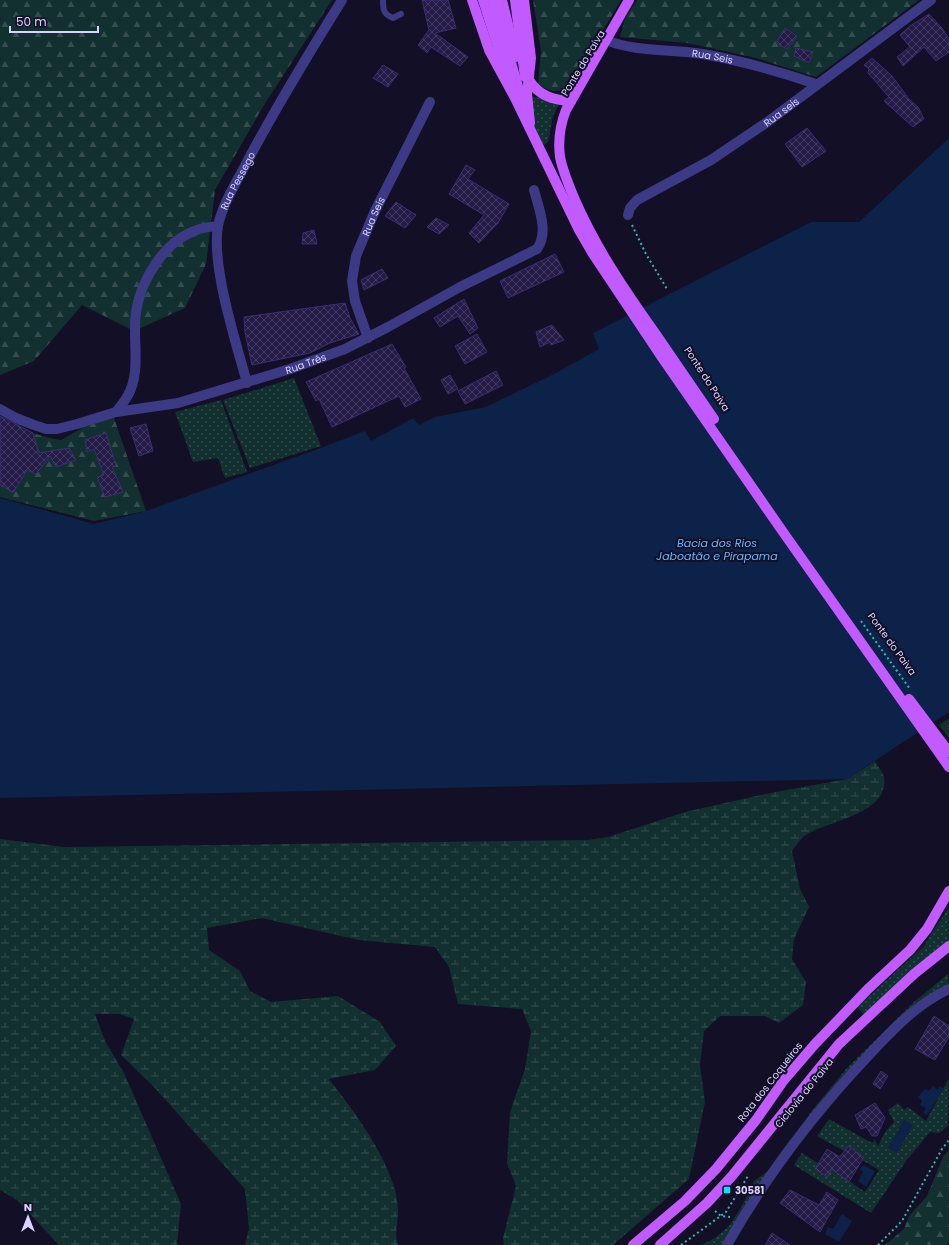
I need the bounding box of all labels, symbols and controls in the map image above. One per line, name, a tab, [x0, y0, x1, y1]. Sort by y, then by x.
scale bar	[10, 8, 98, 34]
text: 50 m	[16, 13, 47, 30]
street label: Ponte do Paiva	[557, 27, 609, 99]
street label: Rua Seis	[691, 45, 735, 67]
street label: Rua seis	[760, 94, 802, 130]
street label: Rua Pessego	[216, 149, 259, 212]
street label: Rua Seis	[358, 194, 389, 238]
street label: Ponte do Paiva	[680, 344, 734, 414]
street label: Rua Três	[283, 349, 328, 378]
water label: Bacia dos Rios Jaboatão e Pirapama	[656, 535, 778, 564]
street label: Ponte do Paiva	[864, 610, 920, 678]
street label: Rota dos Coqueiros	[734, 1039, 806, 1125]
street label: Ciclovia do Paiva	[771, 1055, 837, 1131]
place label: 30581	[735, 1183, 765, 1198]
marker: 30581	[722, 1185, 732, 1195]
north arrow	[8, 1197, 48, 1237]
text: N	[24, 1199, 32, 1215]

